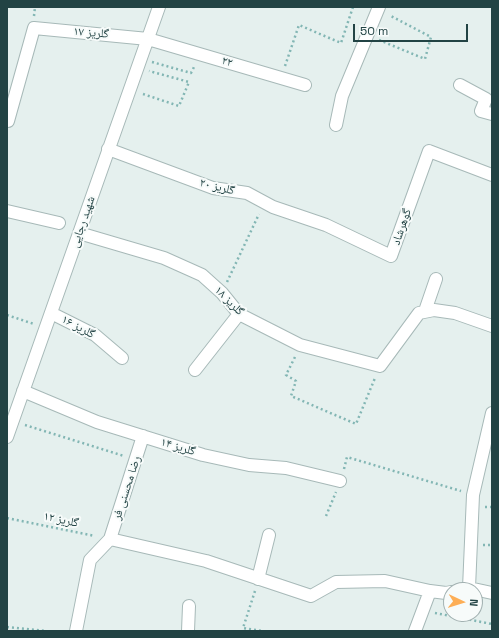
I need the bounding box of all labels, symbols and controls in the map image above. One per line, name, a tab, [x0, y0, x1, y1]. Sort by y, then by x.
scale bar	[355, 16, 470, 42]
text: 50 m	[360, 23, 388, 39]
street label: گلریز ۱۷	[73, 24, 109, 42]
street label: ۲۲	[220, 54, 234, 70]
street label: گلریز ۲۰	[198, 176, 236, 198]
street label: شهید رجایی	[68, 194, 98, 250]
street label: گوهرشاد	[389, 207, 415, 247]
street label: گلریز ۱۸	[211, 283, 247, 319]
street label: گلریز ۱۶	[59, 312, 97, 342]
street label: گلریز ۱۴	[159, 435, 197, 459]
street label: رضا محسنی فر	[110, 454, 144, 522]
street label: گلریز ۱۲	[42, 509, 80, 531]
north arrow	[443, 582, 483, 622]
text: N	[467, 599, 481, 607]

